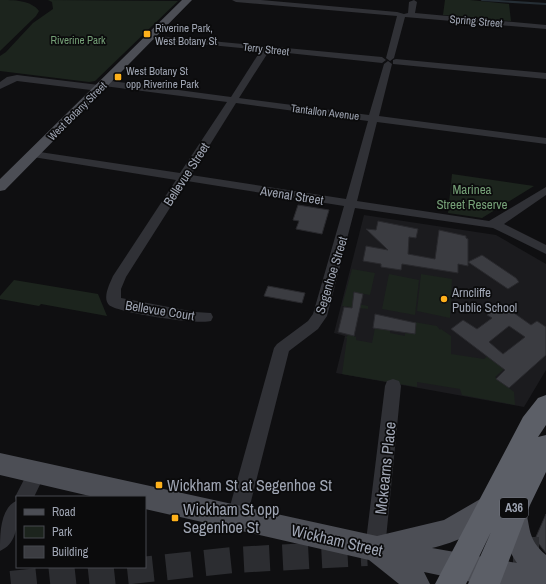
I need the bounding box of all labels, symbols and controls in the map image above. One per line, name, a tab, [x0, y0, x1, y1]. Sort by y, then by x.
street label: Spring Street	[449, 12, 504, 30]
place label: Riverine Park, West Botany St	[155, 21, 218, 48]
marker: Riverine Park, West Botany St	[142, 29, 152, 39]
park label: Riverine Park	[50, 33, 106, 47]
street label: Terry Street	[242, 40, 290, 58]
place label: West Botany St opp Riverine Park	[126, 64, 199, 91]
marker: West Botany St opp Riverine Park	[113, 72, 123, 82]
street label: West Botany Street	[45, 78, 110, 143]
street label: Tantallon Avenue	[290, 101, 360, 123]
street label: Bellevue Street	[160, 139, 213, 209]
park label: Marinea Street Reserve	[436, 181, 508, 213]
street label: Avenal Street	[258, 182, 325, 209]
street label: Segenhoe Street	[312, 234, 351, 316]
place label: Arncliffe Public School	[451, 284, 517, 316]
marker: Arncliffe Public School	[439, 294, 449, 304]
street label: Bellevue Court	[124, 297, 196, 324]
street label: Mckearns Place	[369, 420, 401, 516]
place label: Wickham St at Segenhoe St	[167, 474, 332, 496]
marker: Wickham St at Segenhoe St	[154, 480, 164, 490]
legend	[16, 496, 146, 568]
place label: Wickham St opp Segenhoe St	[183, 498, 279, 538]
road number: A36	[500, 498, 528, 518]
text: Road	[52, 504, 76, 520]
marker: Wickham St opp Segenhoe St	[170, 513, 180, 523]
street label: Wickham Street	[289, 519, 385, 561]
text: Park	[52, 524, 72, 540]
text: Building	[52, 544, 89, 560]

